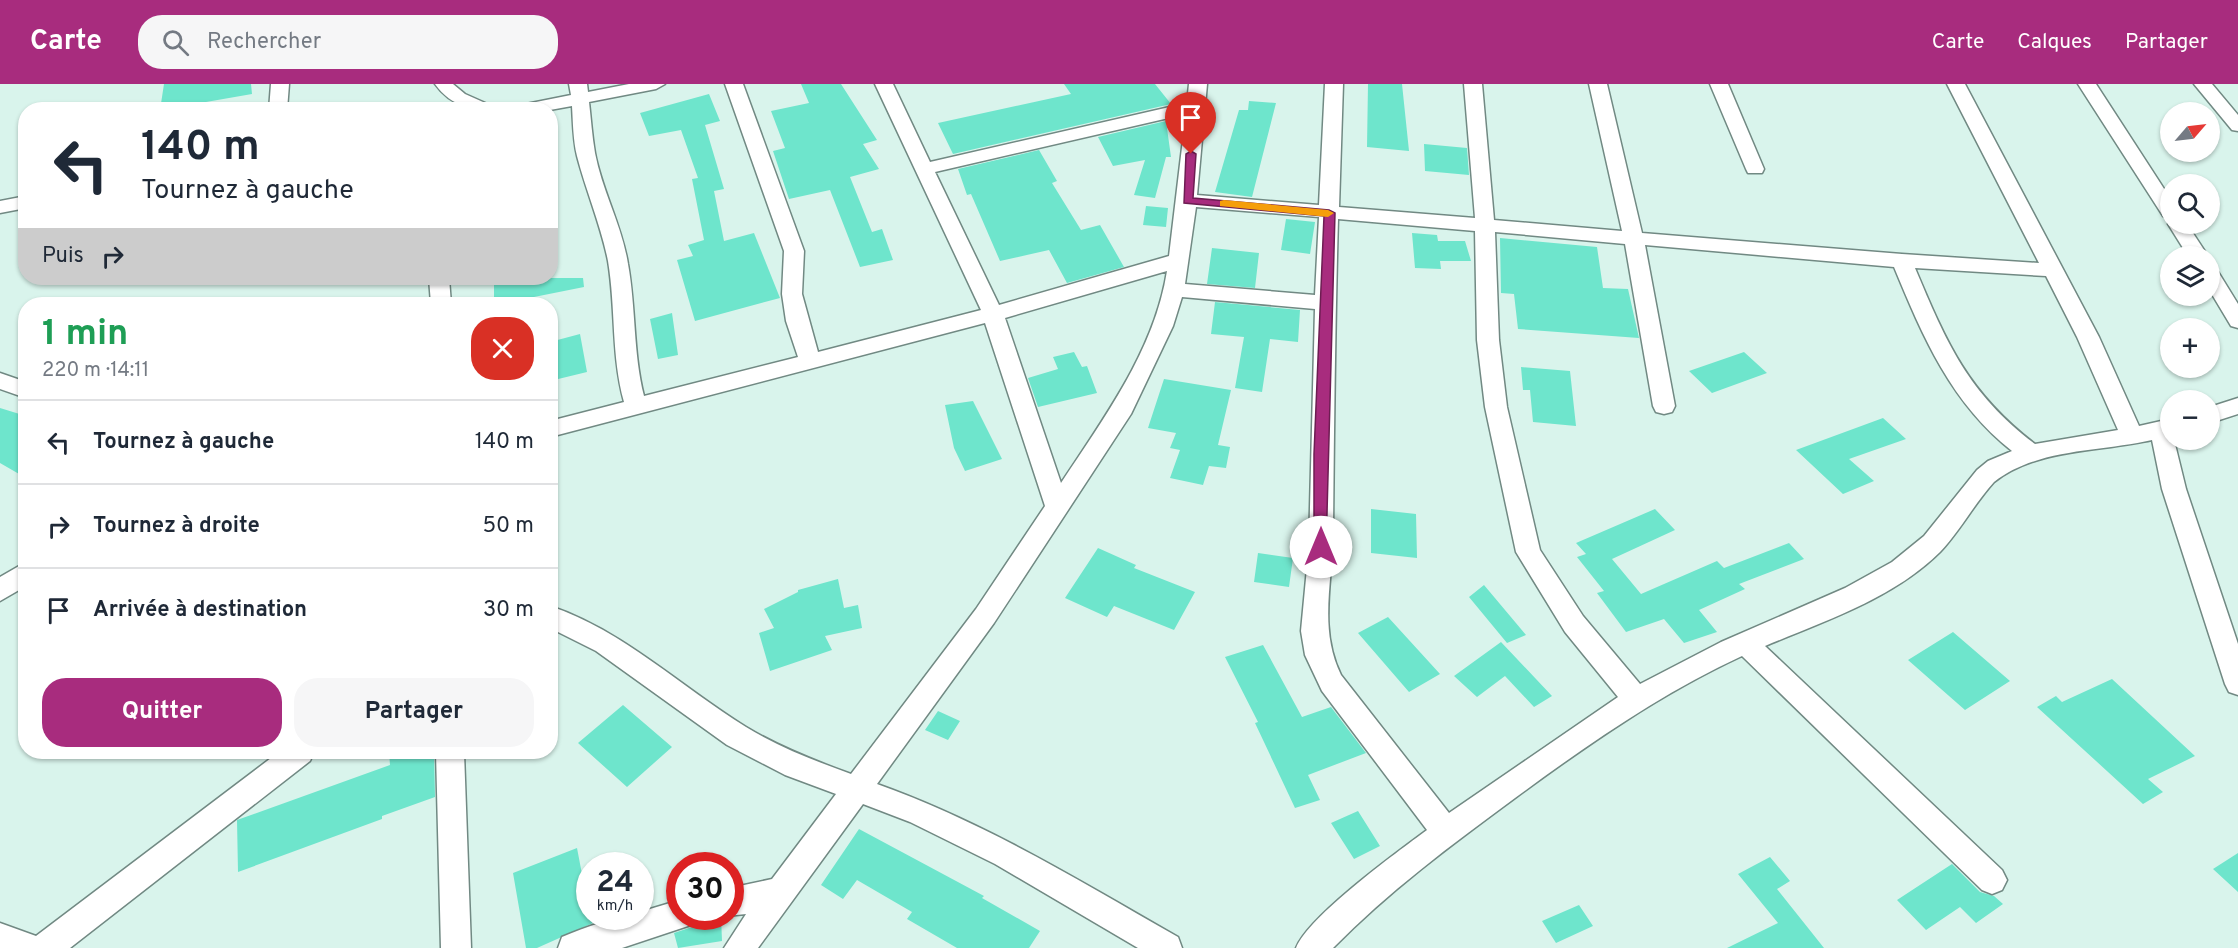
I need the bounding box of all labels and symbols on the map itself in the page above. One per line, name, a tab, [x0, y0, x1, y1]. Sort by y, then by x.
pin	[1165, 92, 1216, 154]
north arrow	[2160, 102, 2220, 162]
position arrow	[1289, 515, 1353, 579]
speed limit sign: 30	[666, 852, 744, 930]

